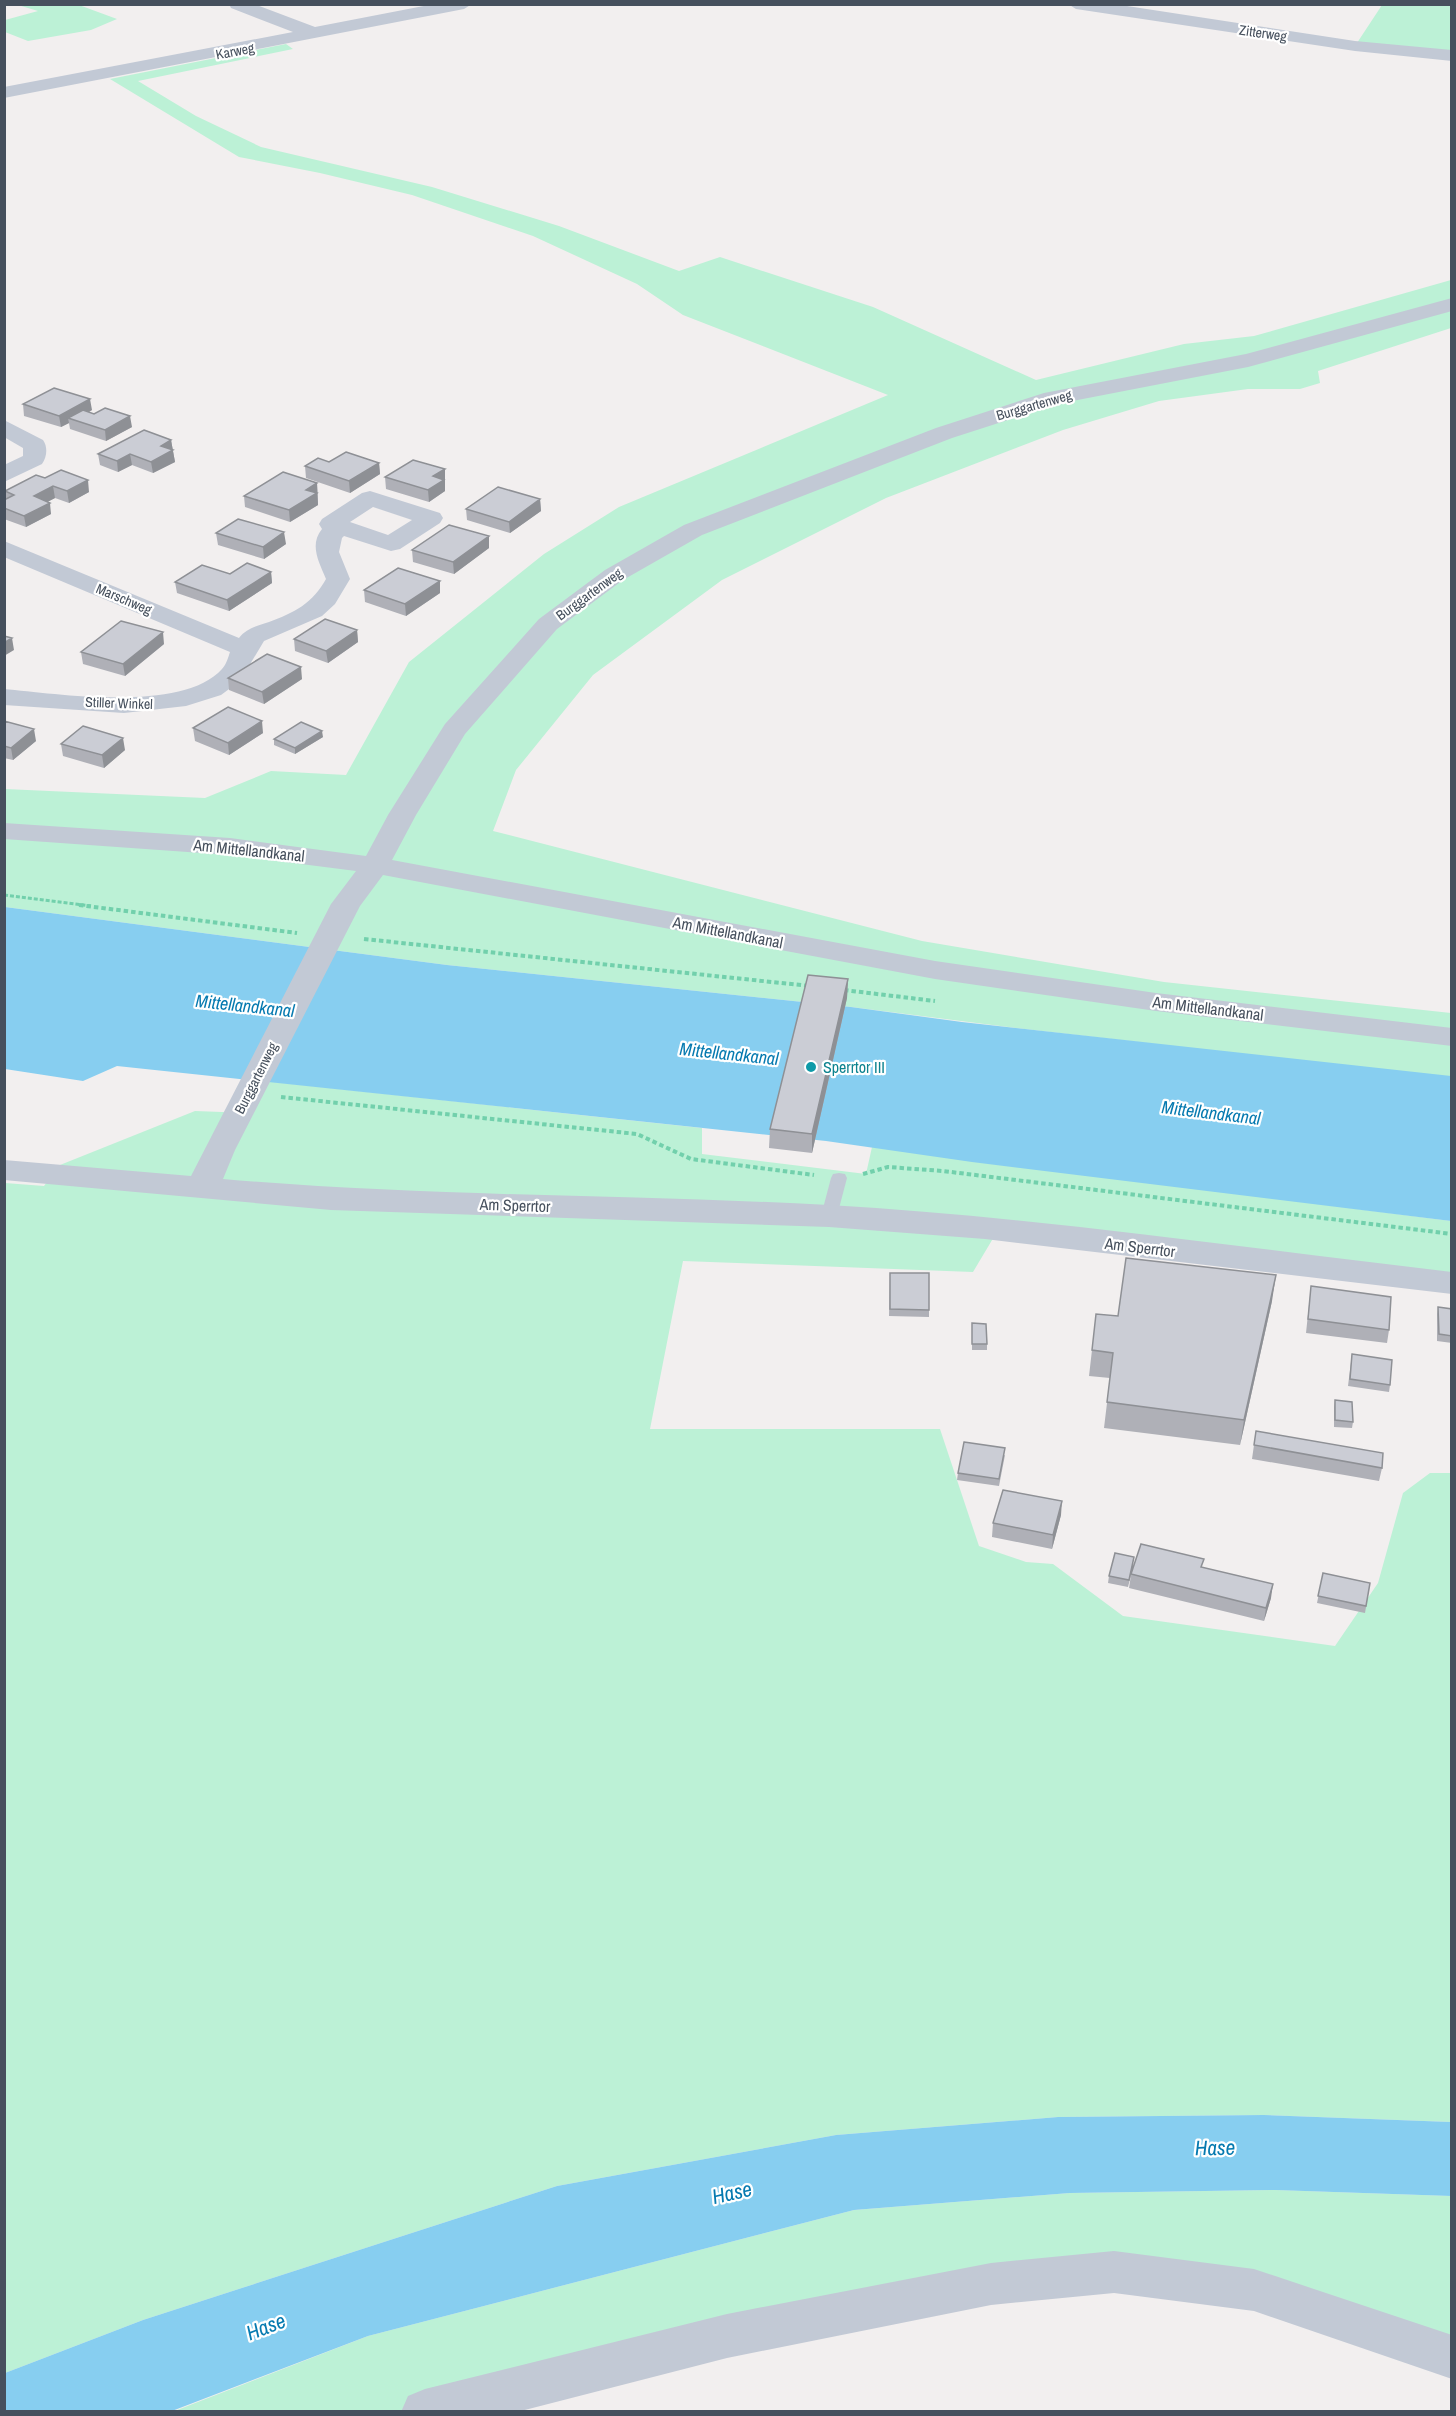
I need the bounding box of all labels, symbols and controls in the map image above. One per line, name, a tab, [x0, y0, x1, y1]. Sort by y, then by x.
street label: Zitterweg	[1238, 21, 1289, 45]
street label: Karweg	[214, 38, 256, 64]
street label: Burggartenweg	[994, 385, 1074, 424]
street label: Burggartenweg	[552, 563, 626, 624]
street label: Marschweg	[93, 579, 155, 619]
street label: Stiller Winkel	[85, 693, 153, 713]
street label: Am Mittellandkanal	[191, 833, 306, 867]
street label: Am Mittellandkanal	[670, 910, 785, 953]
water label: Mittellandkanal	[194, 988, 296, 1023]
street label: Am Mittellandkanal	[1150, 990, 1265, 1026]
water label: Mittellandkanal	[678, 1036, 780, 1071]
street label: Burggartenweg	[230, 1039, 282, 1117]
place label: Sperrtor III	[823, 1056, 885, 1078]
marker: Sperrtor III	[804, 1060, 818, 1074]
water label: Mittellandkanal	[1160, 1094, 1263, 1131]
street label: Am Sperrtor	[478, 1193, 551, 1217]
street label: Am Sperrtor	[1103, 1232, 1177, 1262]
water label: Hase	[1195, 2133, 1235, 2162]
water label: Hase	[709, 2174, 755, 2211]
water label: Hase	[242, 2306, 290, 2347]

